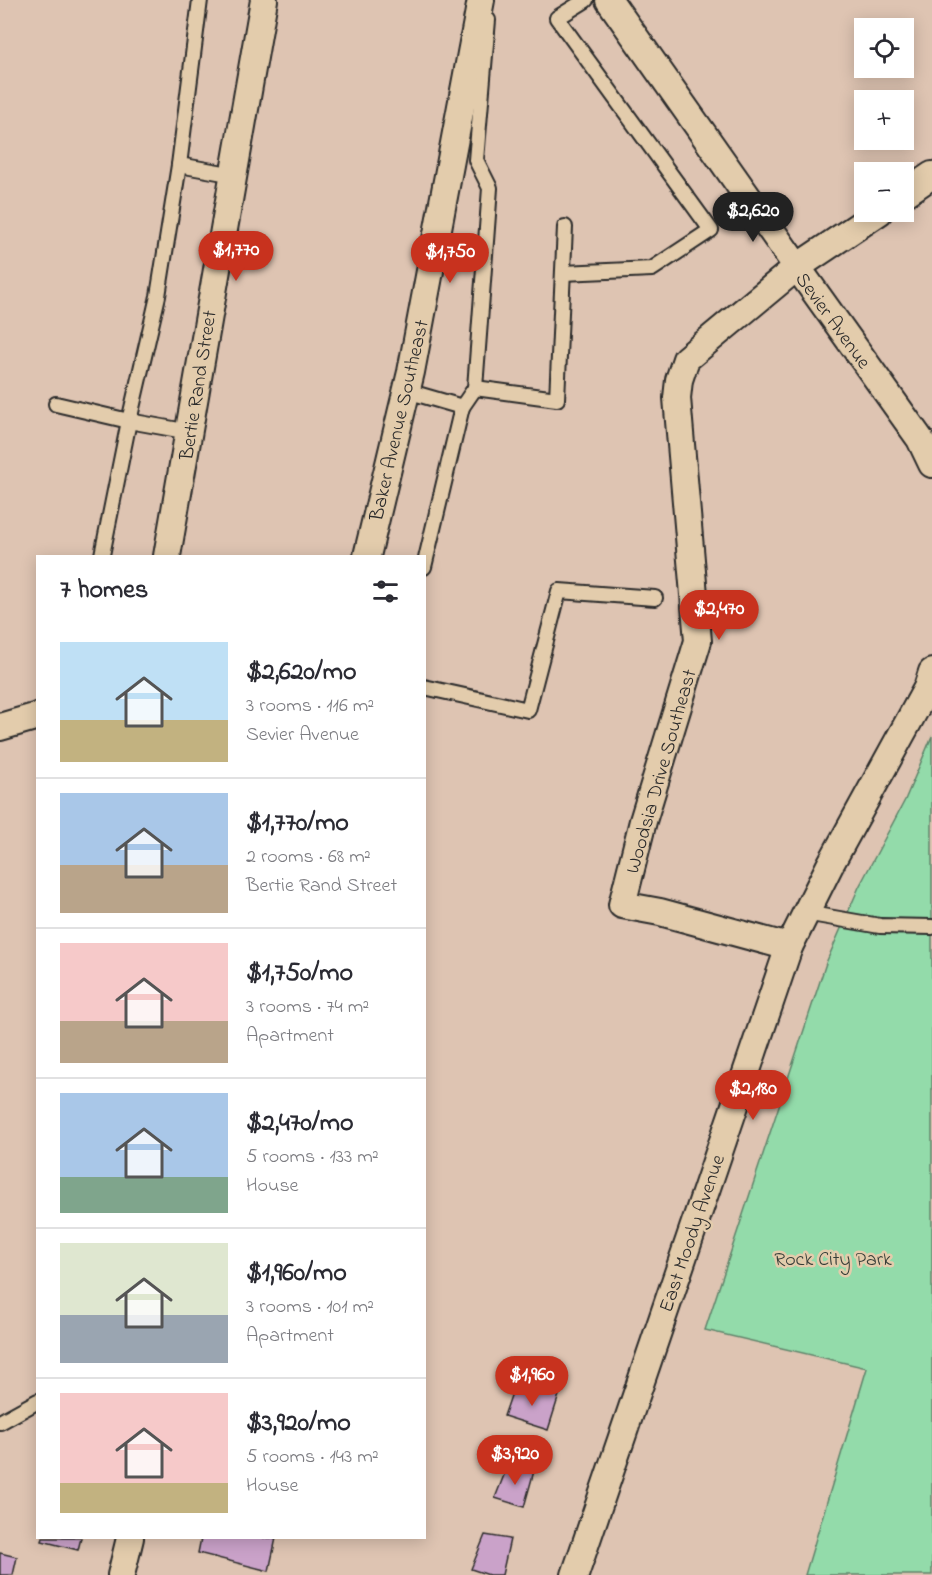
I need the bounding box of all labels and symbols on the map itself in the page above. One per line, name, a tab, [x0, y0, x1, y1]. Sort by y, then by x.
pin: $2,620	[704, 192, 802, 243]
pin: $1,770	[187, 231, 285, 282]
pin: $1,750	[401, 233, 499, 284]
street label: Sevier Avenue	[787, 267, 877, 376]
street label: Bertie Rand Street	[173, 308, 226, 463]
street label: Baker Avenue Southeast	[363, 317, 438, 525]
pin: $2,470	[670, 590, 768, 641]
street label: Woodsia Drive Southeast	[619, 666, 706, 877]
pin: $2,180	[704, 1070, 802, 1121]
street label: East Moody Avenue	[653, 1151, 734, 1317]
park label: Rock City Park	[774, 1246, 892, 1275]
pin: $1,960	[483, 1356, 581, 1407]
pin: $3,920	[466, 1435, 564, 1486]

